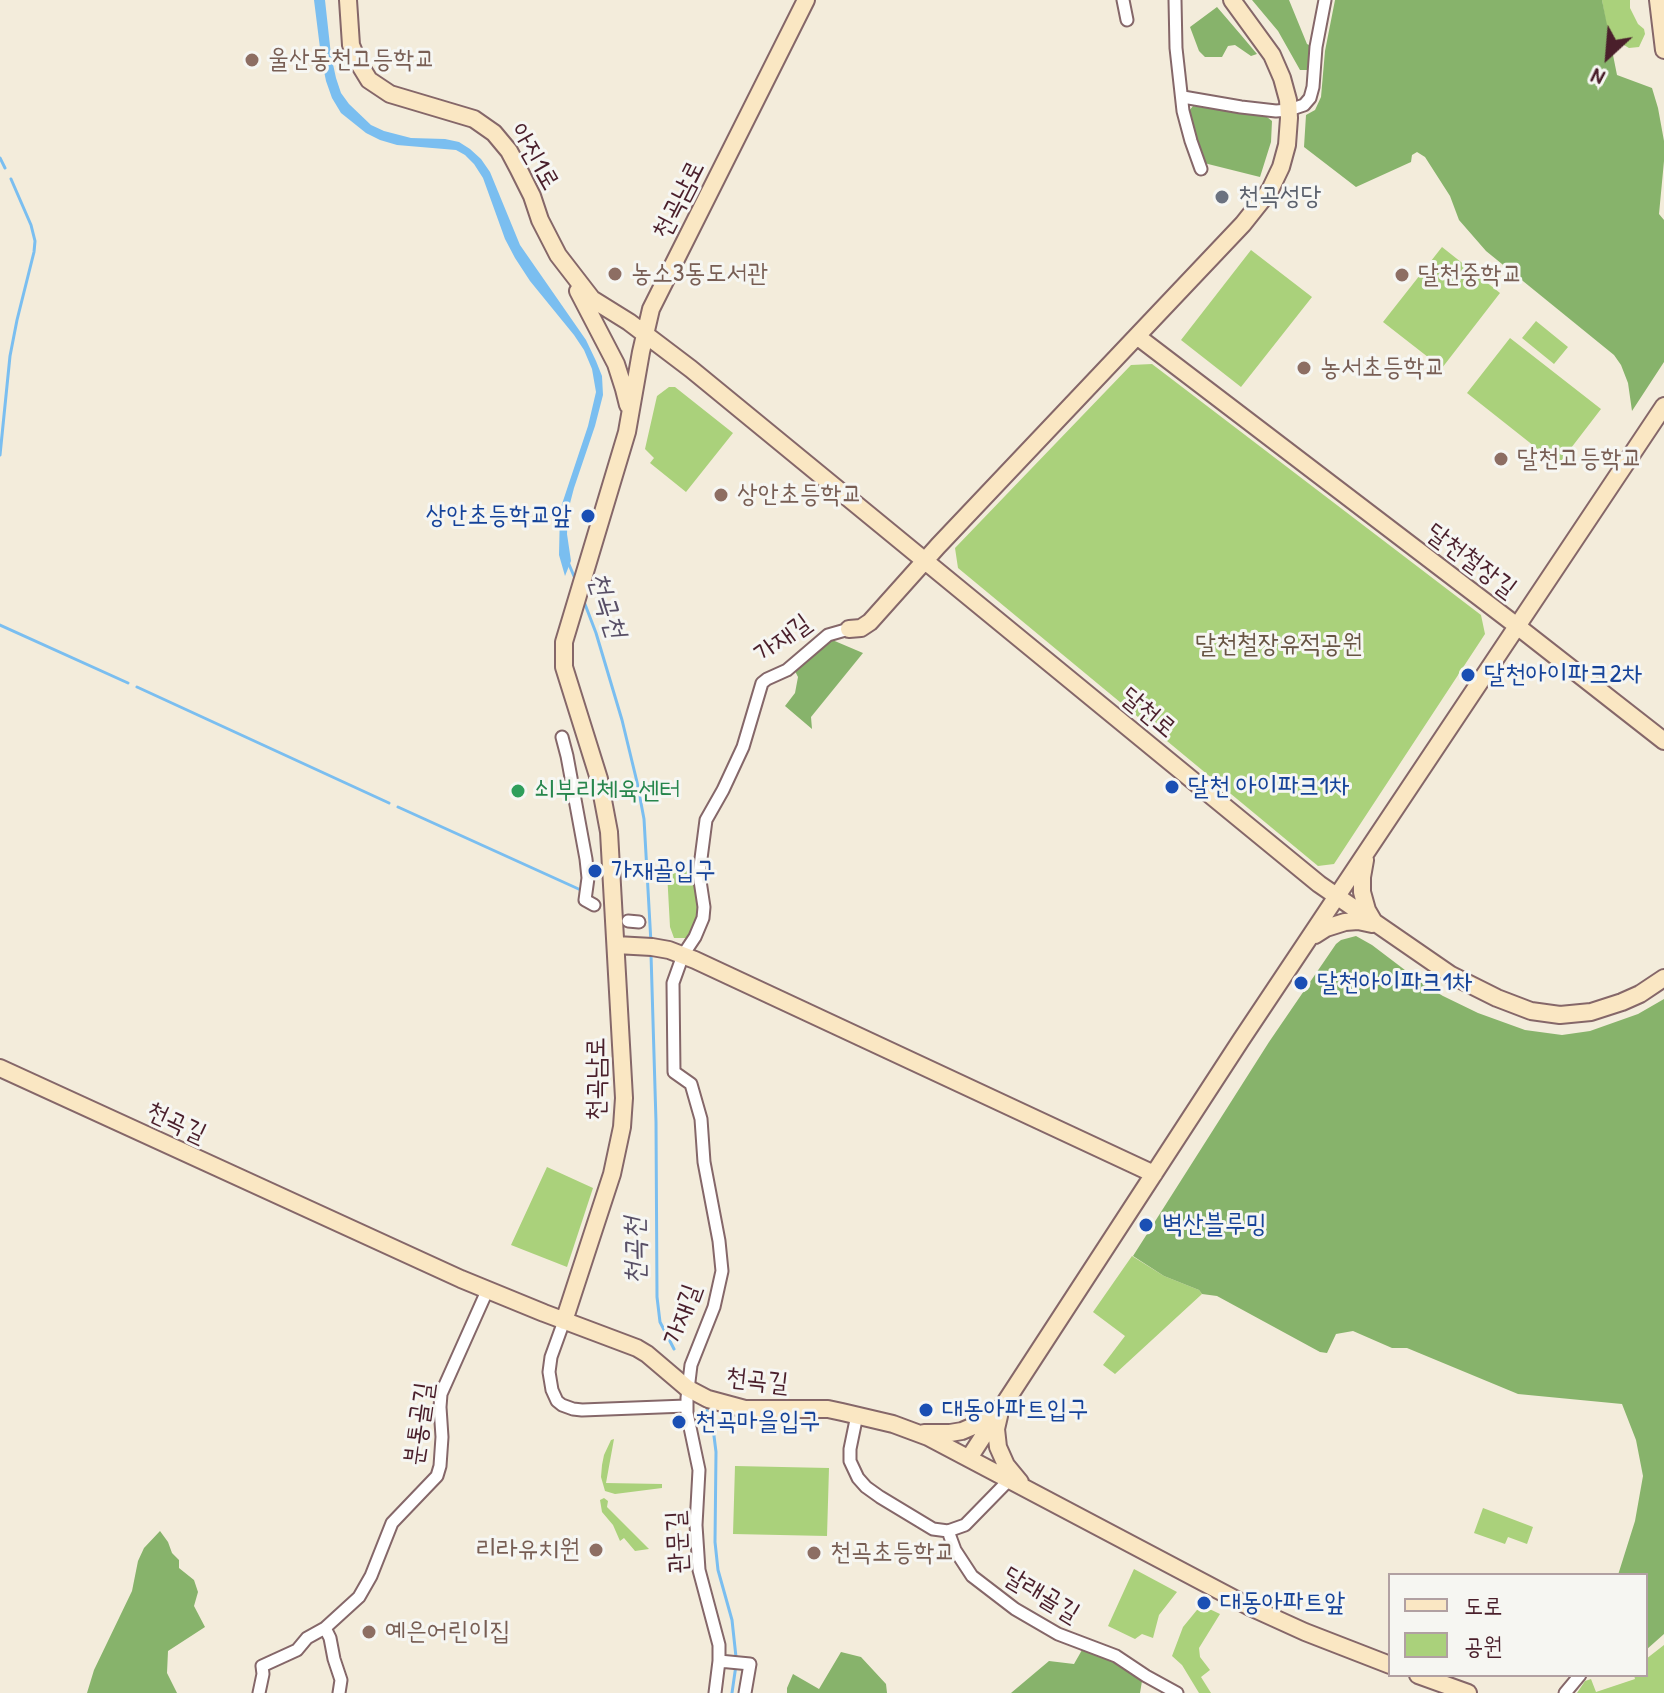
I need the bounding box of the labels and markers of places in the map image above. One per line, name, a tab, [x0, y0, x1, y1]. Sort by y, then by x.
place label: 울산동천고등학교	[268, 44, 435, 76]
marker: 울산동천고등학교	[243, 51, 261, 69]
place label: 천곡성당	[1238, 181, 1322, 213]
marker: 천곡성당	[1213, 188, 1231, 206]
place label: 농소3동도서관	[631, 258, 768, 290]
place label: 달천중학교	[1418, 259, 1523, 291]
marker: 농소3동도서관	[606, 265, 624, 283]
marker: 달천중학교	[1393, 266, 1411, 284]
place label: 농서초등학교	[1320, 352, 1446, 384]
marker: 농서초등학교	[1295, 359, 1313, 377]
place label: 달천고등학교	[1517, 443, 1643, 475]
marker: 달천고등학교	[1492, 450, 1510, 468]
place label: 상안초등학교	[737, 479, 863, 511]
marker: 상안초등학교	[712, 486, 730, 504]
place label: 상안초등학교앞	[426, 500, 572, 532]
marker: 상안초등학교앞	[579, 507, 597, 525]
place label: 달천아이파크2차	[1484, 659, 1643, 691]
marker: 달천아이파크2차	[1459, 666, 1477, 684]
place label: 달천 아이파크1차	[1188, 771, 1350, 803]
place label: 쇠부리체육센터	[534, 775, 680, 807]
marker: 달천 아이파크1차	[1163, 778, 1181, 796]
marker: 쇠부리체육센터	[509, 782, 527, 800]
place label: 가재골입구	[611, 855, 716, 887]
marker: 가재골입구	[586, 862, 604, 880]
place label: 달천아이파크1차	[1317, 967, 1473, 999]
marker: 달천아이파크1차	[1292, 974, 1310, 992]
place label: 벽산블루밍	[1162, 1209, 1267, 1241]
marker: 벽산블루밍	[1137, 1216, 1155, 1234]
place label: 대동아파트입구	[942, 1394, 1088, 1426]
marker: 대동아파트입구	[917, 1401, 935, 1419]
place label: 천곡마을입구	[695, 1406, 821, 1438]
marker: 천곡마을입구	[670, 1413, 688, 1431]
place label: 리라유치원	[475, 1534, 580, 1566]
place label: 천곡초등학교	[830, 1537, 956, 1569]
marker: 리라유치원	[587, 1541, 605, 1559]
marker: 천곡초등학교	[805, 1544, 823, 1562]
place label: 대동아파트앞	[1220, 1587, 1346, 1619]
marker: 대동아파트앞	[1195, 1594, 1213, 1612]
place label: 예은어린이집	[385, 1616, 511, 1648]
marker: 예은어린이집	[360, 1623, 378, 1641]

